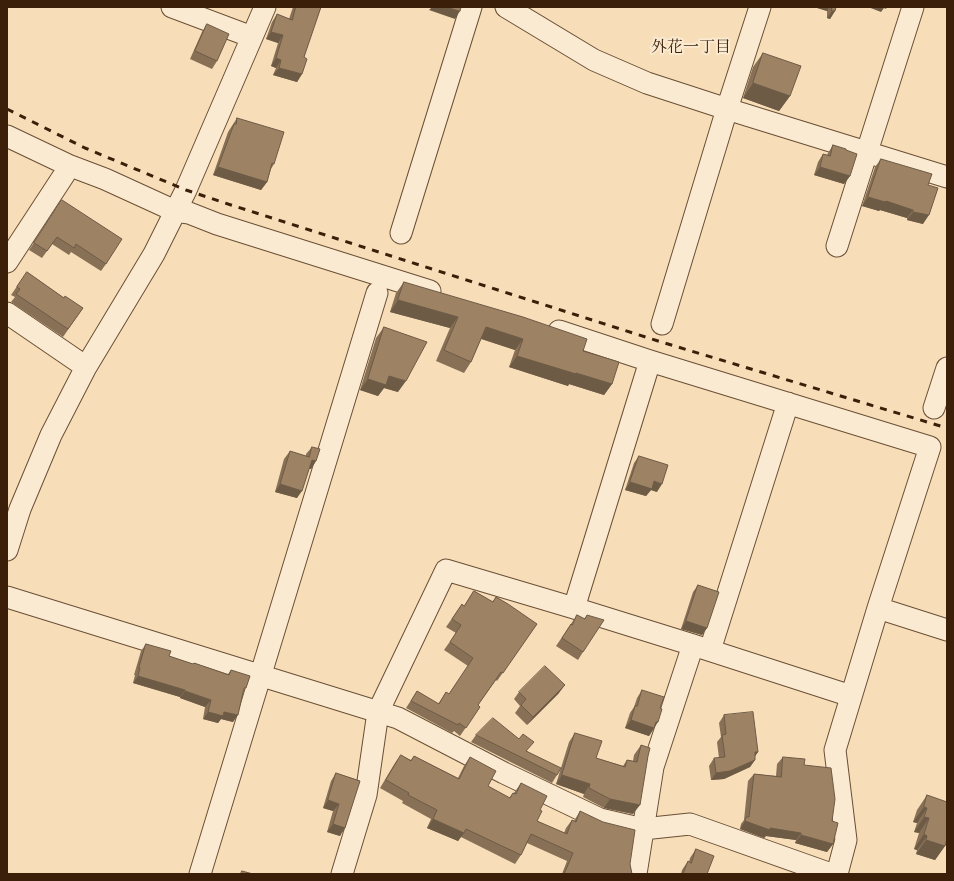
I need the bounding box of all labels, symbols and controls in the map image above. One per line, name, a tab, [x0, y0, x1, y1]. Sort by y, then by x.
district label: 外花一丁目	[651, 39, 731, 59]

